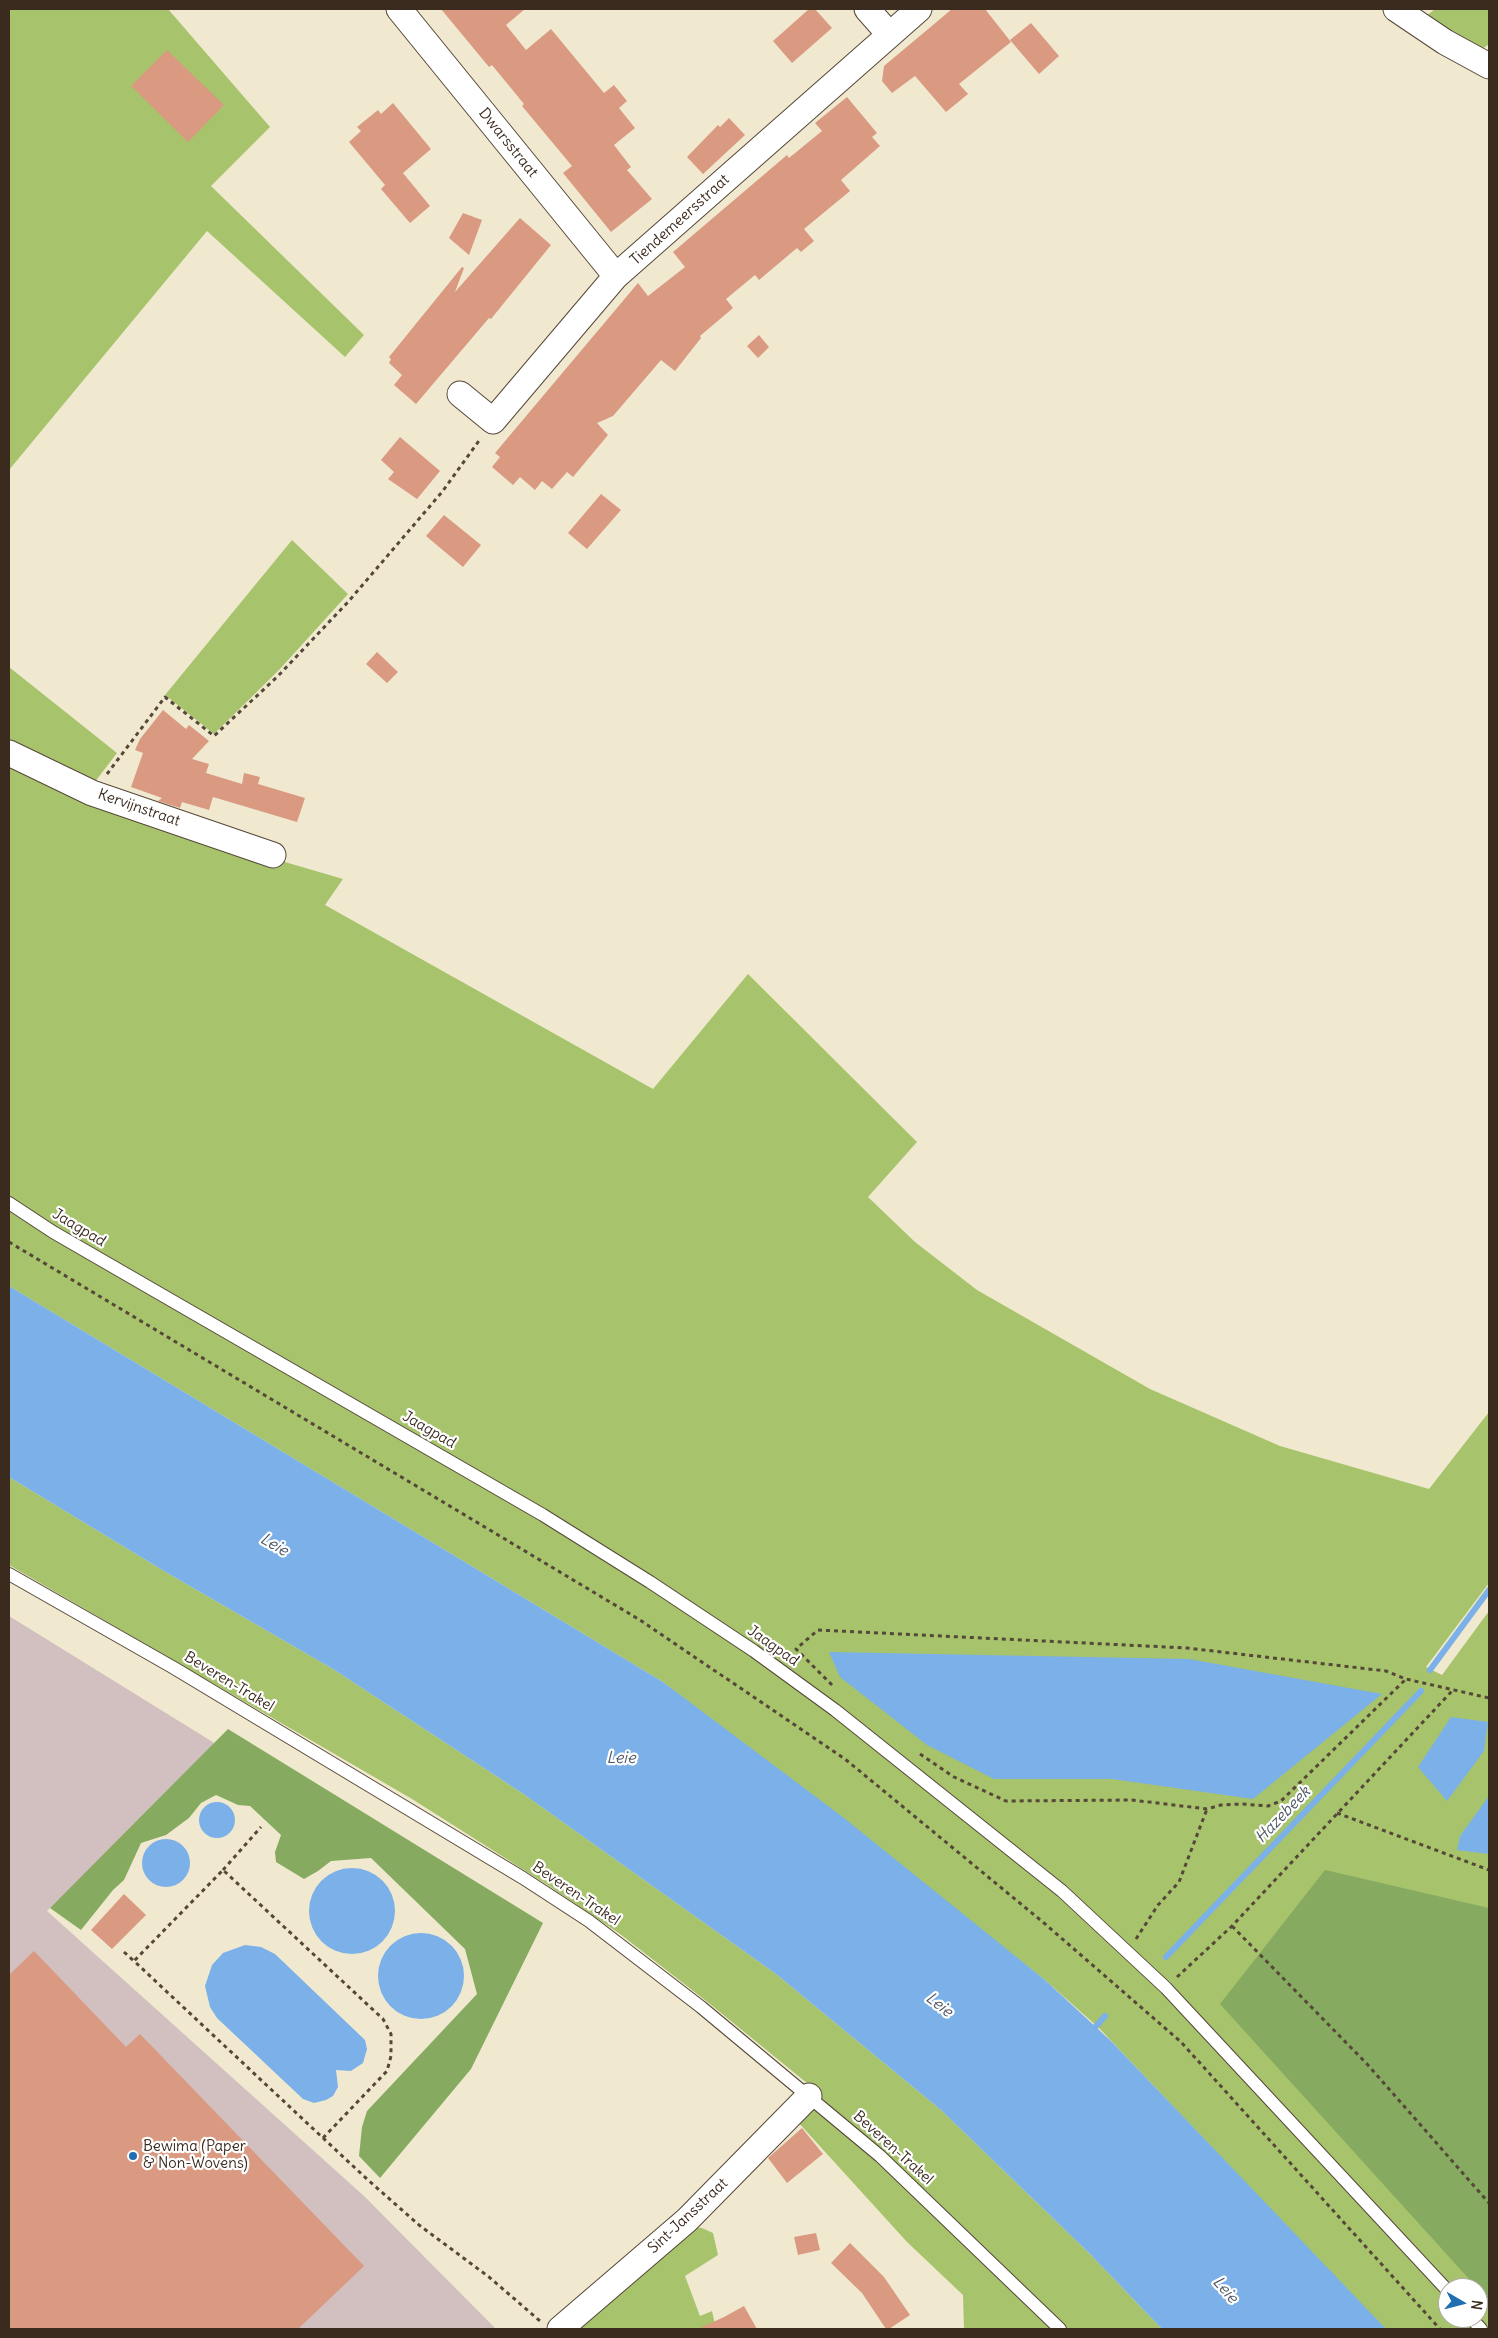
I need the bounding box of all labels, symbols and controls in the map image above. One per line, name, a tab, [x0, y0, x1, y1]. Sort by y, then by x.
street label: Dwarsstraat	[475, 105, 541, 181]
street label: Tiendemeersstraat	[627, 171, 733, 269]
street label: Kervijnstraat	[96, 786, 182, 830]
street label: Jaagpad	[49, 1205, 109, 1251]
street label: Jaagpad	[399, 1407, 459, 1453]
water label: Leie	[257, 1529, 291, 1561]
street label: Jaagpad	[744, 1622, 802, 1670]
street label: Beveren-Trakel	[181, 1648, 277, 1716]
water label: Leie	[606, 1748, 636, 1768]
water label: Hazebeek	[1251, 1783, 1315, 1847]
street label: Beveren-Trakel	[529, 1858, 623, 1930]
water label: Leie	[922, 1988, 956, 2022]
street label: Beveren-Trakel	[849, 2107, 937, 2189]
place label: Bewima (Paper & Non-Wovens)	[143, 2138, 248, 2173]
marker: Bewima (Paper & Non-Wovens)	[127, 2150, 139, 2162]
street label: Sint-Jansstraat	[644, 2175, 732, 2257]
water label: Leie	[1208, 2273, 1242, 2307]
north arrow	[1438, 2278, 1488, 2328]
text: N	[1467, 2299, 1486, 2311]

